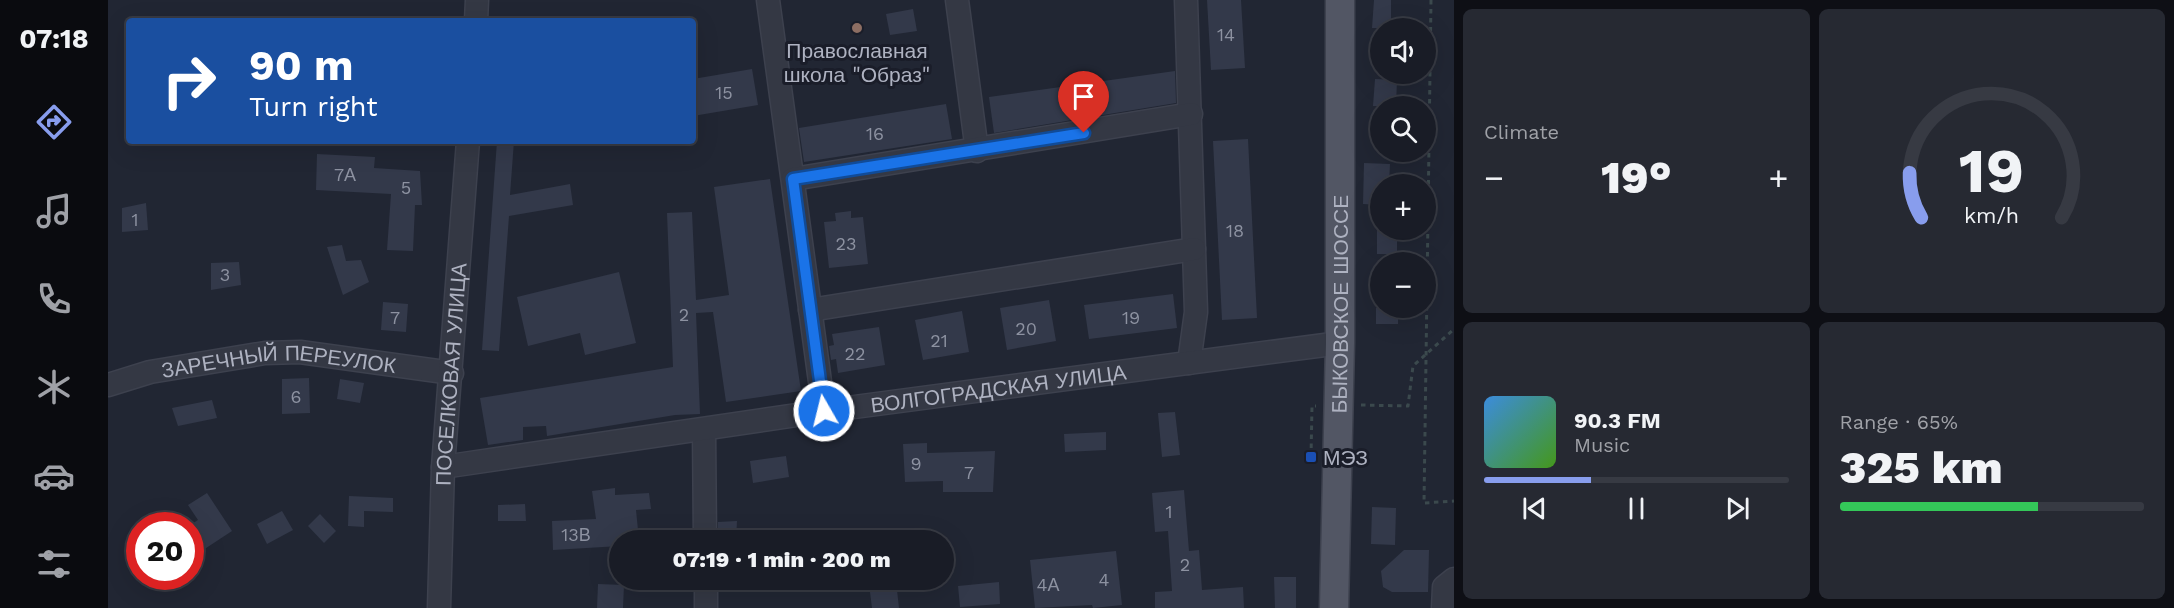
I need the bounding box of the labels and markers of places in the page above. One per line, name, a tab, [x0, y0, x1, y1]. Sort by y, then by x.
marker: Православная школа "Образ"	[850, 21, 864, 35]
place label: Православная школа "Образ"	[784, 38, 930, 87]
pin	[1058, 71, 1109, 133]
place label: МЭЗ	[1323, 445, 1368, 470]
marker: МЭЗ	[1304, 450, 1318, 464]

